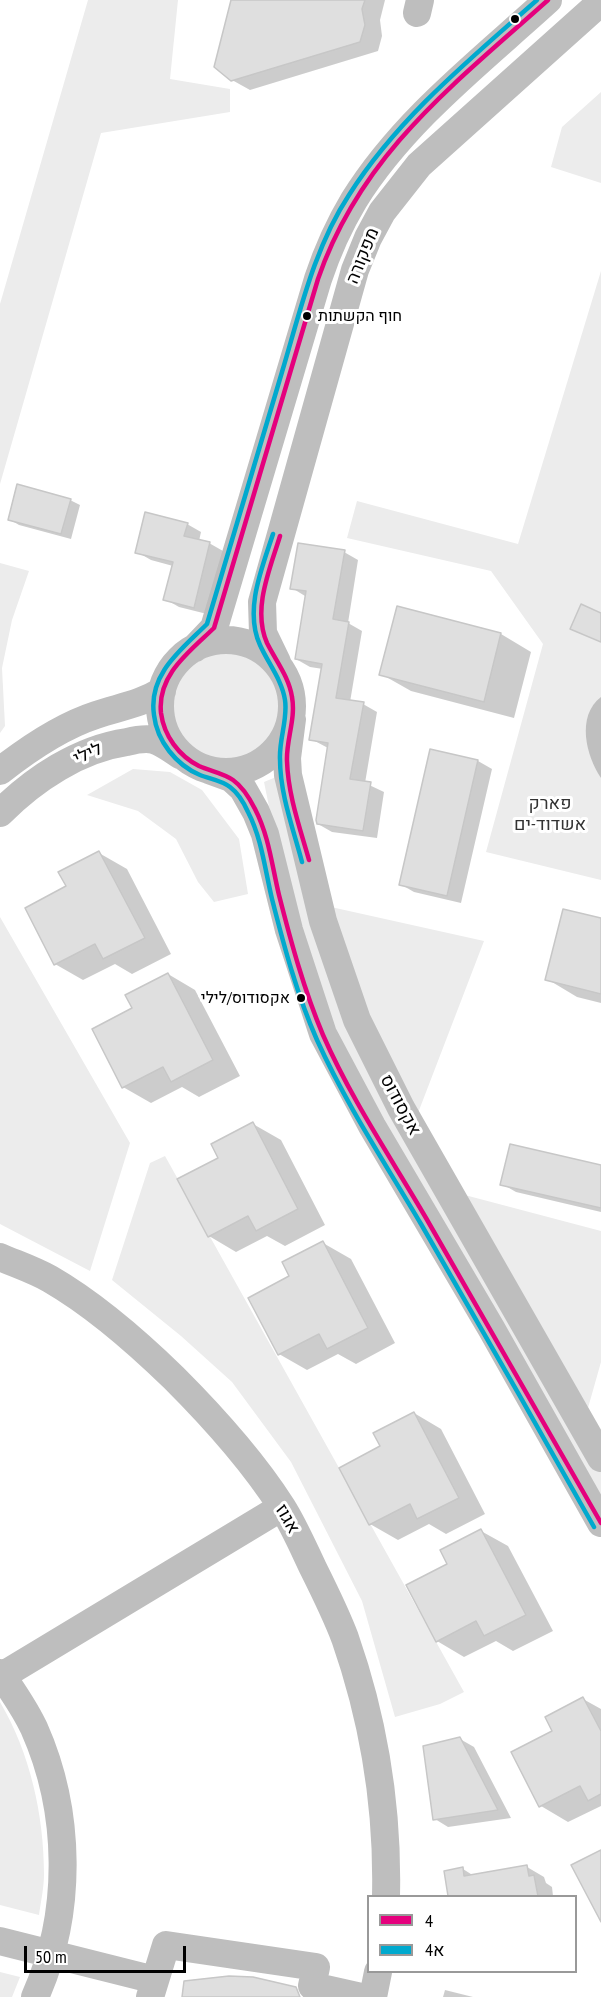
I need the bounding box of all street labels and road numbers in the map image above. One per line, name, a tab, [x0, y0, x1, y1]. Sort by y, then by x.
street label: מפקורה	[342, 225, 384, 287]
street label: לילי	[70, 738, 106, 770]
street label: אקסודוס	[375, 1071, 425, 1139]
street label: אגוז	[270, 1501, 304, 1537]

